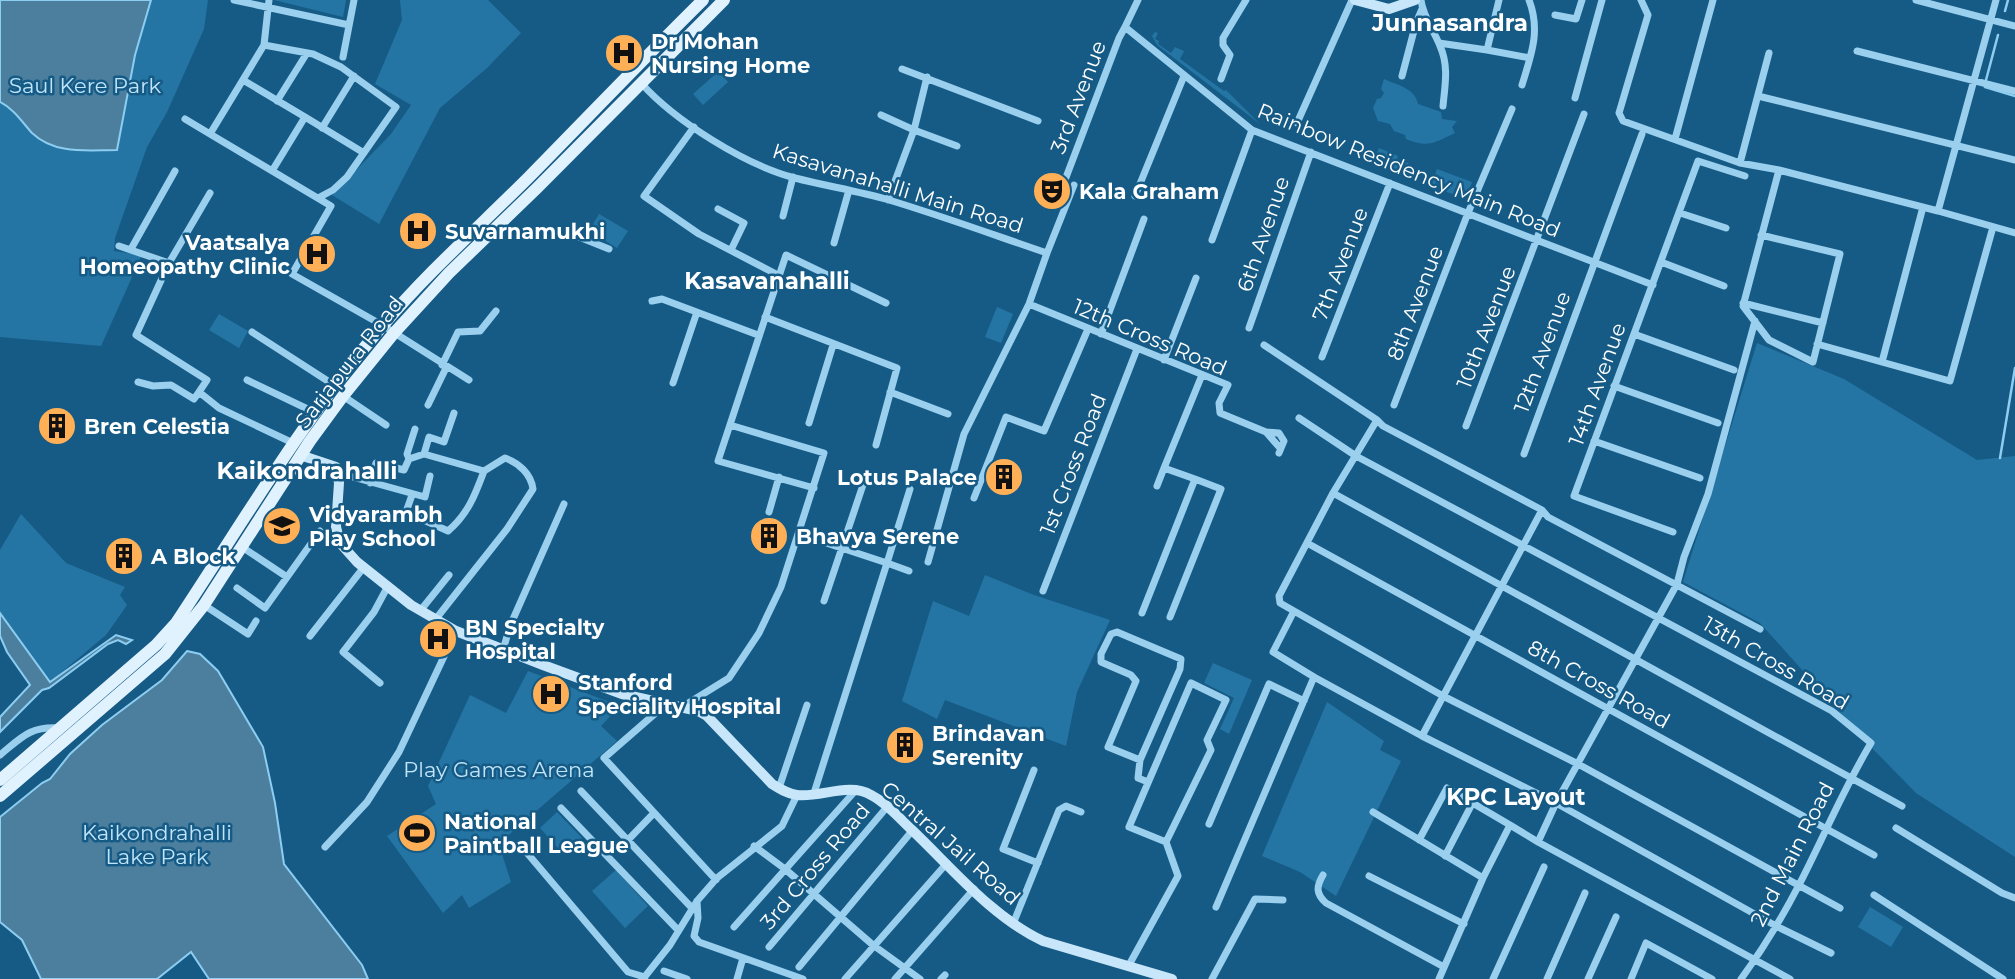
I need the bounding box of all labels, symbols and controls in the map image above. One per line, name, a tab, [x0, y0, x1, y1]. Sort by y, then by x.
district label: Junnasandra	[1371, 9, 1528, 37]
place label: Dr Mohan Nursing Home	[651, 29, 810, 78]
hospital icon: Dr Mohan Nursing Home	[603, 32, 645, 74]
street label: 3rd Avenue	[1045, 37, 1111, 157]
park label: Saul Kere Park	[9, 73, 161, 98]
street label: Rainbow Residency Main Road	[1254, 98, 1564, 242]
street label: Kasavanahalli Main Road	[769, 138, 1027, 238]
theatre icon: Kala Graham	[1031, 170, 1073, 212]
street label: 6th Avenue	[1232, 173, 1294, 295]
place label: Kala Graham	[1079, 179, 1219, 204]
street label: 7th Avenue	[1307, 204, 1373, 324]
hospital icon: Suvarnamukhi	[397, 210, 439, 252]
place label: Suvarnamukhi	[445, 219, 605, 244]
place label: Vaatsalya Homeopathy Clinic	[80, 230, 291, 279]
hospital icon: Vaatsalya Homeopathy Clinic	[296, 233, 338, 275]
street label: 8th Avenue	[1382, 242, 1448, 364]
street label: 10th Avenue	[1451, 262, 1521, 392]
district label: Kasavanahalli	[684, 267, 850, 295]
street label: 12th Avenue	[1509, 288, 1575, 416]
street label: Sarjapura Road	[290, 291, 408, 433]
street label: 12th Cross Road	[1069, 293, 1231, 381]
street label: 14th Avenue	[1563, 319, 1631, 449]
street label: 1st Cross Road	[1035, 390, 1111, 538]
building icon: Bren Celestia	[36, 405, 78, 447]
place label: Bren Celestia	[84, 414, 230, 439]
district label: Kaikondrahalli	[217, 456, 397, 485]
building icon: Lotus Palace	[983, 456, 1025, 498]
place label: Lotus Palace	[837, 465, 977, 490]
place label: Vidyarambh Play School	[308, 502, 443, 551]
school or university icon: Vidyarambh Play School	[261, 505, 303, 547]
building icon: Bhavya Serene	[748, 515, 790, 557]
place label: Bhavya Serene	[796, 524, 959, 549]
building icon: A Block	[103, 535, 145, 577]
place label: A Block	[150, 544, 236, 569]
street label: 13th Cross Road	[1698, 611, 1854, 715]
place label: BN Specialty Hospital	[465, 615, 605, 664]
hospital icon: BN Specialty Hospital	[417, 618, 459, 660]
street label: 8th Cross Road	[1524, 635, 1674, 733]
place label: Stanford Speciality Hospital	[578, 670, 781, 719]
hospital icon: Stanford Speciality Hospital	[530, 673, 572, 715]
place label: Brindavan Serenity	[932, 721, 1045, 770]
building icon: Brindavan Serenity	[884, 724, 926, 766]
park label: Play Games Arena	[403, 757, 595, 782]
street label: Central Jail Road	[877, 776, 1025, 910]
street label: 2nd Main Road	[1745, 778, 1839, 930]
district label: KPC Layout	[1446, 783, 1586, 811]
street label: 3rd Cross Road	[755, 798, 875, 934]
place label: National Paintball League	[444, 809, 629, 858]
sports icon: National Paintball League	[396, 812, 438, 854]
park label: Kaikondrahalli Lake Park	[82, 820, 232, 869]

